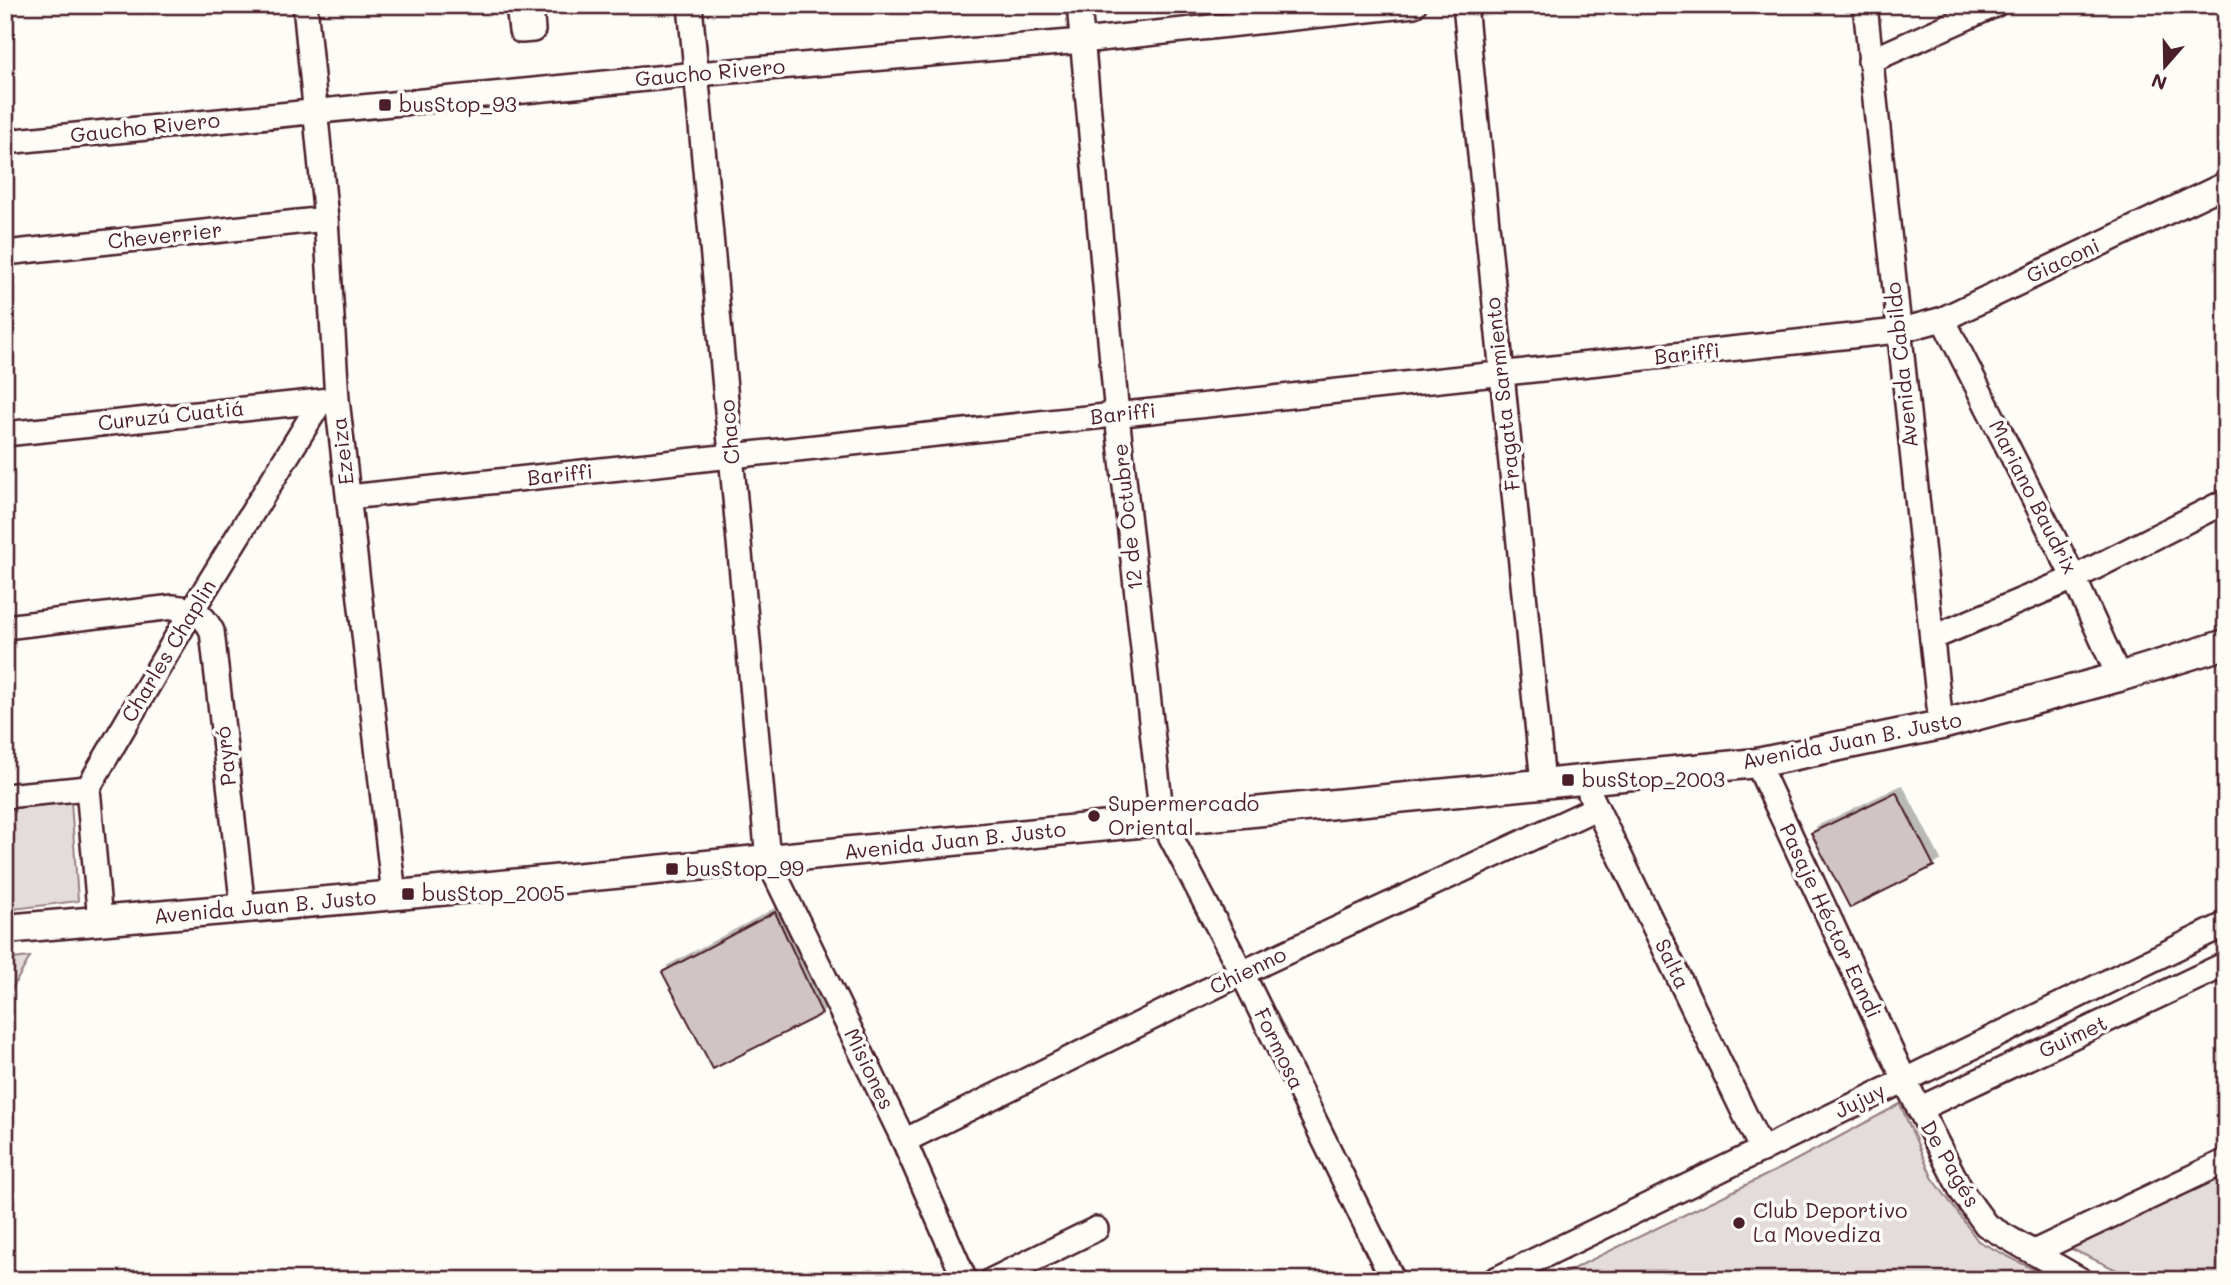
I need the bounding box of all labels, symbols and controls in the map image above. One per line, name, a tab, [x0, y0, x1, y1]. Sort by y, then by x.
north arrow	[2130, 32, 2200, 102]
street label: Gaucho Rivero	[634, 51, 786, 92]
text: N	[2148, 68, 2170, 97]
place label: busStop_93	[399, 90, 517, 117]
marker: busStop_93	[377, 97, 393, 113]
street label: Gaucho Rivero	[69, 105, 221, 148]
street label: Cheverrier	[106, 215, 223, 254]
street label: Giaconi	[2021, 231, 2103, 288]
street label: Avenida Cabildo	[1878, 281, 1923, 449]
street label: Fragata Sarmiento	[1478, 296, 1525, 492]
street label: Bariffi	[1653, 336, 1721, 369]
street label: Curuzú Cuatiá	[96, 393, 245, 436]
street label: Bariffi	[1089, 396, 1157, 429]
street label: Chaco	[712, 399, 745, 466]
street label: Mariano Baudrix	[1984, 415, 2085, 578]
street label: Ezeiza	[324, 416, 359, 487]
street label: 12 de Octubre	[1105, 442, 1148, 592]
street label: Bariffi	[526, 457, 594, 490]
street label: Charles Chaplin	[114, 574, 221, 727]
street label: Avenida Juan B. Justo	[1740, 705, 1964, 774]
street label: Payró	[208, 725, 241, 787]
place label: busStop_2003	[1582, 765, 1725, 792]
marker: busStop_2003	[1560, 772, 1576, 788]
place label: Supermercado Oriental	[1108, 789, 1259, 840]
marker: Supermercado Oriental	[1086, 808, 1102, 824]
street label: Avenida Juan B. Justo	[843, 814, 1067, 865]
street label: Pasaje Héctor Eandi	[1774, 819, 1888, 1022]
place label: busStop_99	[686, 854, 804, 881]
marker: busStop_99	[664, 861, 680, 877]
place label: busStop_2005	[422, 879, 565, 906]
street label: Avenida Juan B. Justo	[153, 882, 377, 929]
marker: busStop_2005	[400, 886, 416, 902]
street label: Salta	[1650, 934, 1697, 993]
street label: Chienno	[1205, 940, 1290, 1000]
street label: Formosa	[1249, 1003, 1312, 1093]
street label: Guimet	[2034, 1008, 2111, 1063]
street label: Misiones	[839, 1023, 902, 1113]
street label: Jujuy	[1830, 1076, 1889, 1123]
street label: De Pagés	[1916, 1115, 1987, 1212]
place label: Club Deportivo La Movediza	[1753, 1196, 1907, 1247]
marker: Club Deportivo La Movediza	[1731, 1215, 1747, 1231]

